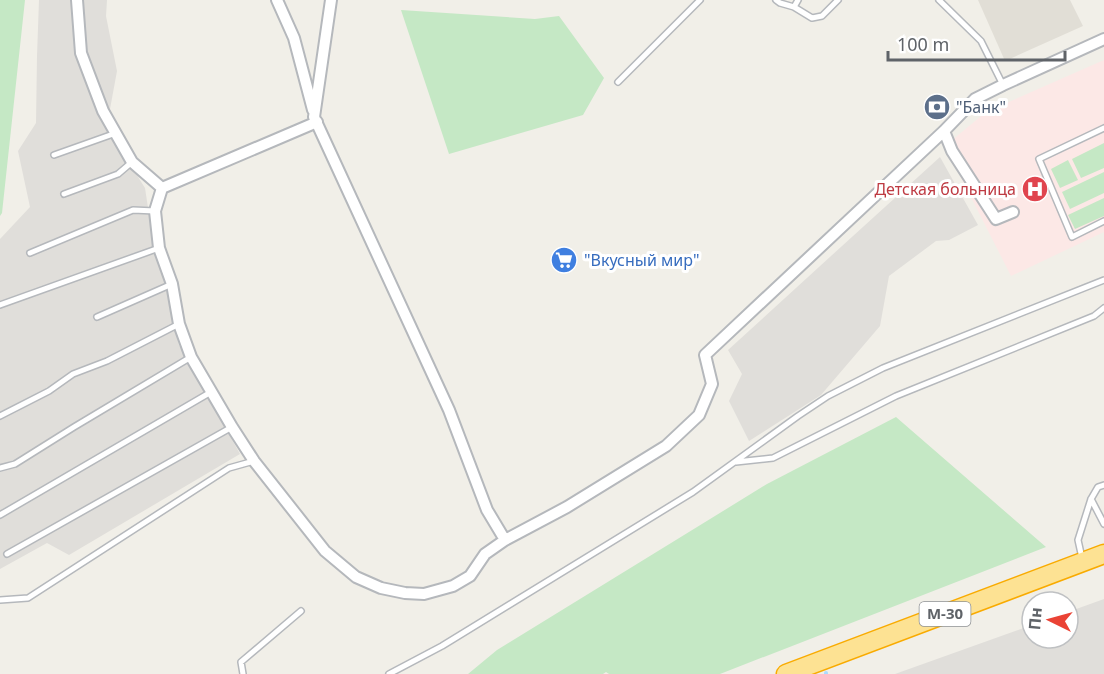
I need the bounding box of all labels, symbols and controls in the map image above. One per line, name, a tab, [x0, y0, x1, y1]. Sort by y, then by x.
scale bar	[888, 24, 1065, 62]
text: 100 m	[897, 32, 949, 56]
bank icon: "Банк"	[922, 92, 952, 122]
place label: "Банк"	[956, 96, 1006, 118]
hospital icon: Детская больница	[1020, 174, 1050, 204]
place label: Детская больница	[874, 178, 1016, 200]
supermarket icon: "Вкусный мир"	[549, 245, 579, 275]
place label: "Вкусный мир"	[584, 249, 700, 271]
north arrow	[1020, 590, 1080, 650]
road number: М-30	[920, 602, 970, 626]
text: Пн	[1023, 606, 1047, 631]

